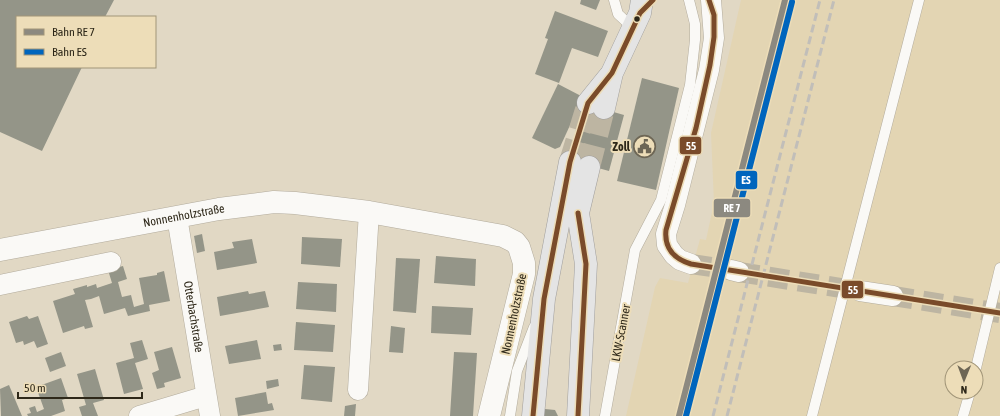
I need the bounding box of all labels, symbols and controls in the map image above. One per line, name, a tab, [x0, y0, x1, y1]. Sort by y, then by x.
unlabelled marker	[632, 14, 642, 24]
legend	[16, 16, 156, 68]
text: Bahn RE 7	[52, 25, 95, 39]
text: Bahn ES	[52, 45, 87, 59]
public building icon: Zoll	[632, 134, 658, 160]
line badge: 55	[679, 136, 702, 155]
place label: Zoll	[613, 140, 631, 154]
text: 55	[686, 140, 696, 152]
line badge: ES	[735, 170, 758, 190]
text: ES	[741, 174, 751, 186]
line badge: RE 7	[713, 198, 751, 218]
street label: Nonnenholzstraße	[142, 201, 225, 230]
text: RE 7	[724, 202, 740, 214]
street label: Nonnenholzstraße	[499, 272, 529, 356]
street label: Otterbachstraße	[181, 280, 206, 353]
line badge: 55	[841, 280, 864, 299]
text: 55	[848, 284, 858, 296]
street label: LKW-Scanner	[609, 303, 633, 363]
north arrow	[944, 360, 984, 400]
scale bar	[18, 374, 142, 400]
text: 50 m	[24, 381, 46, 395]
text: N	[960, 384, 967, 396]

